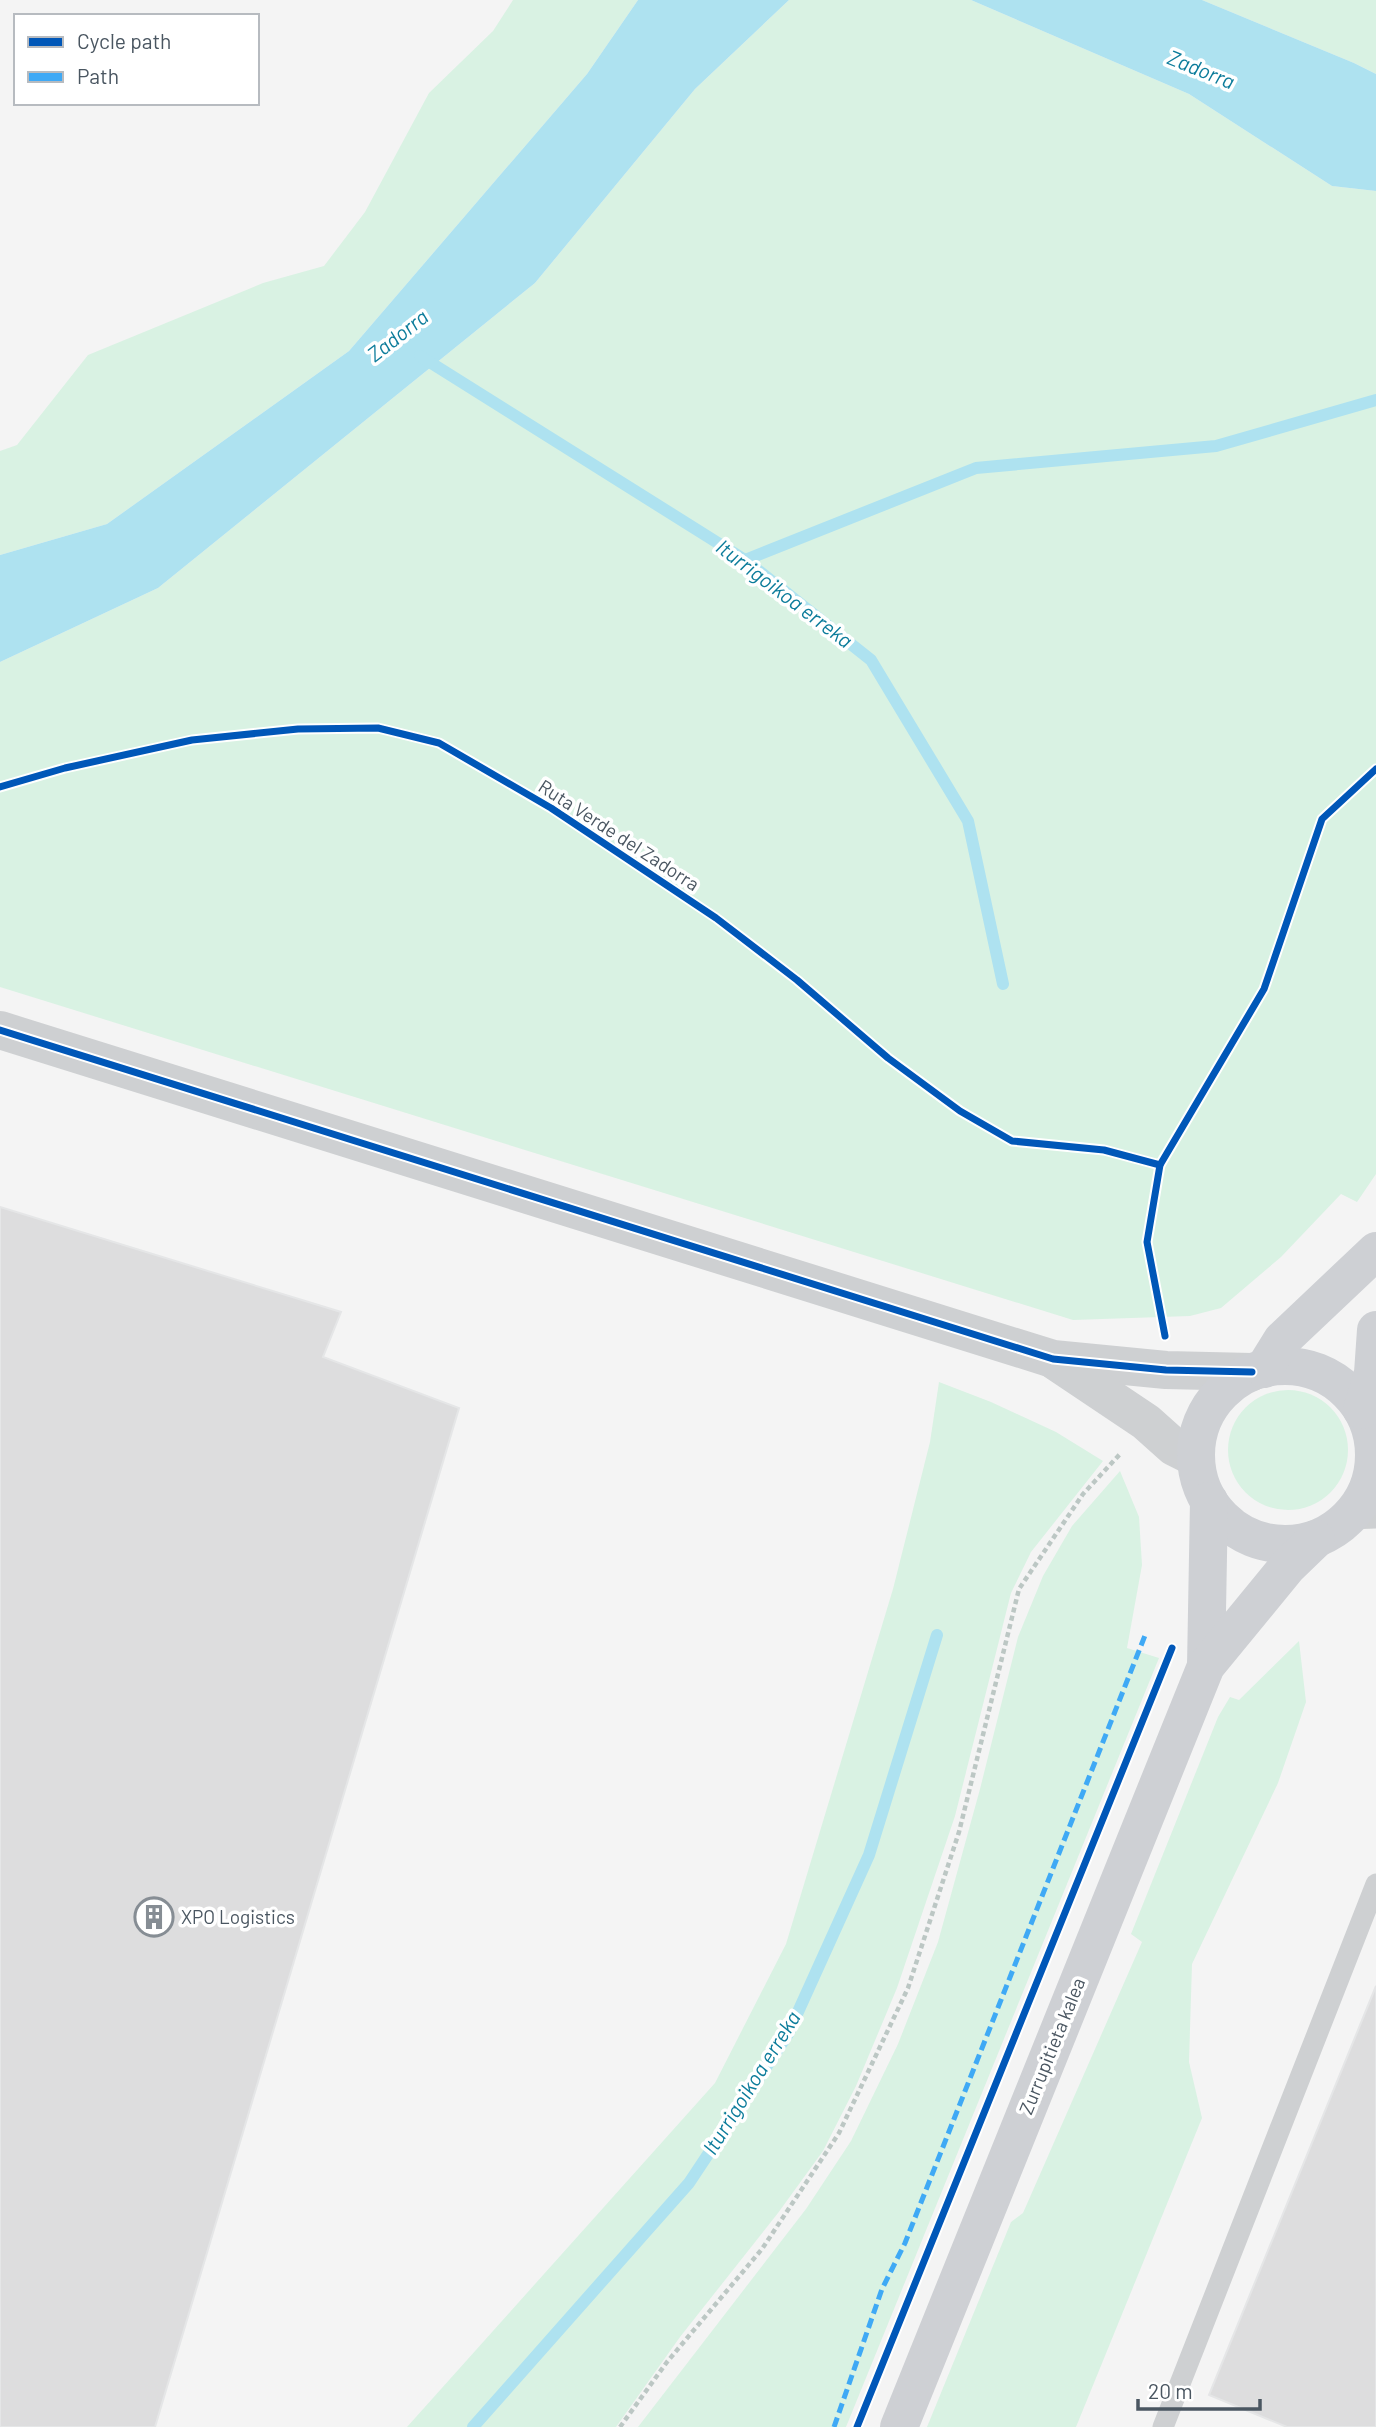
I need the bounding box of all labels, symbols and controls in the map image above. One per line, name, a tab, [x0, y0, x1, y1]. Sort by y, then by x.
legend	[14, 14, 259, 105]
text: Cycle path	[77, 28, 171, 53]
water label: Zadorra	[1164, 44, 1239, 93]
text: Path	[77, 63, 119, 88]
water label: Zadorra	[362, 303, 432, 366]
water label: Iturrigoikoa erreka	[712, 533, 858, 652]
street label: Ruta Verde del Zadorra	[535, 774, 704, 895]
building icon: XPO Logistics	[133, 1896, 175, 1938]
place label: XPO Logistics	[181, 1905, 295, 1928]
street label: Zurrupitieta kalea	[1014, 1974, 1089, 2117]
water label: Iturrigoikoa erreka	[697, 2006, 805, 2159]
scale bar	[1138, 2368, 1260, 2412]
text: 20 m	[1148, 2378, 1193, 2403]

